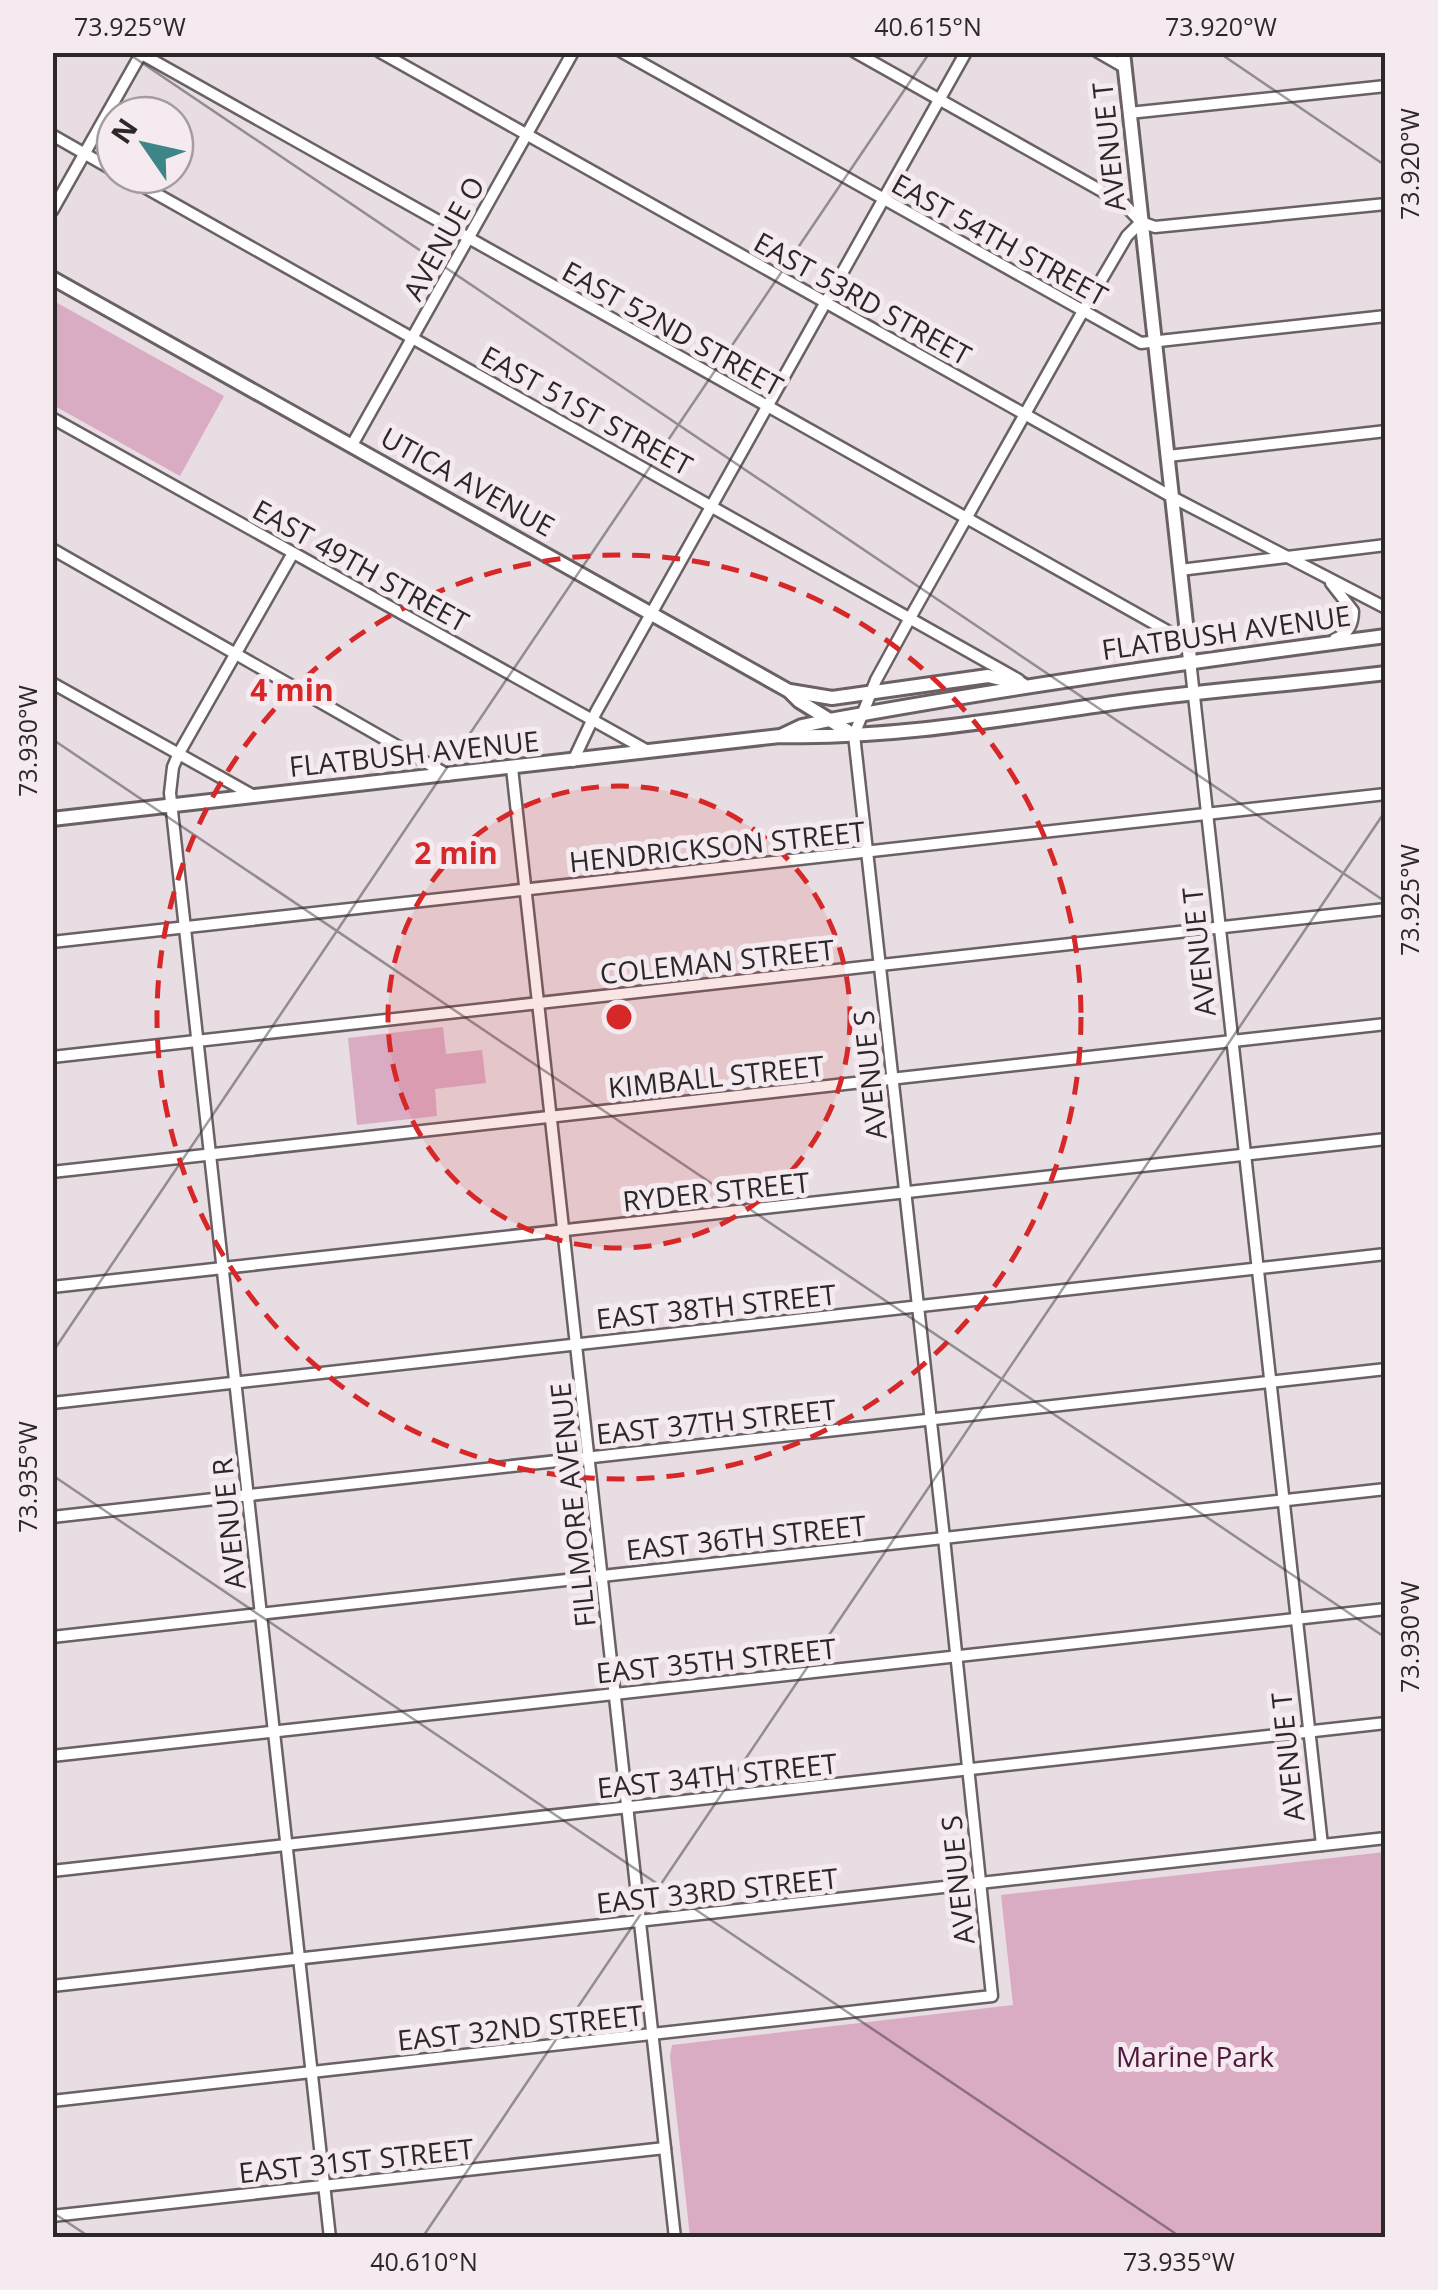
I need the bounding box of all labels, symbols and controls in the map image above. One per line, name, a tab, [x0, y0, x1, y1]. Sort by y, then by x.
text: 73.925°W	[74, 9, 186, 43]
text: 40.615°N	[874, 9, 982, 43]
text: 73.920°W	[1165, 9, 1277, 43]
street label: AVENUE T	[1082, 80, 1134, 213]
north arrow	[95, 95, 195, 195]
text: 73.920°W	[1392, 108, 1426, 220]
text: N	[101, 110, 146, 151]
street label: EAST 54TH STREET	[885, 164, 1115, 314]
street label: AVENUE O	[393, 169, 493, 307]
street label: EAST 53RD STREET	[748, 223, 979, 374]
street label: EAST 52ND STREET	[556, 252, 791, 405]
street label: EAST 51ST STREET	[475, 336, 700, 484]
street label: UTICA AVENUE	[374, 418, 562, 544]
street label: EAST 49TH STREET	[246, 490, 476, 640]
street label: FLATBUSH AVENUE	[1099, 596, 1353, 668]
text: 4 min	[250, 669, 334, 710]
text: 73.930°W	[10, 685, 44, 797]
street label: FLATBUSH AVENUE	[287, 721, 541, 785]
street label: HENDRICKSON STREET	[567, 811, 868, 880]
text: 2 min	[414, 832, 498, 873]
text: 73.925°W	[1392, 844, 1426, 956]
street label: AVENUE T	[1172, 885, 1224, 1018]
street label: COLEMAN STREET	[598, 930, 837, 992]
centre of rings	[601, 999, 637, 1035]
street label: AVENUE S	[843, 1009, 895, 1141]
street label: KIMBALL STREET	[606, 1046, 826, 1106]
street label: RYDER STREET	[621, 1162, 812, 1220]
street label: EAST 38TH STREET	[594, 1274, 839, 1338]
street label: FILLMORE AVENUE	[540, 1381, 604, 1629]
street label: EAST 37TH STREET	[594, 1389, 839, 1453]
text: 73.935°W	[10, 1421, 44, 1533]
street label: AVENUE R	[202, 1457, 254, 1591]
street label: EAST 36TH STREET	[624, 1505, 869, 1569]
text: 73.930°W	[1392, 1581, 1426, 1693]
street label: EAST 35TH STREET	[594, 1628, 839, 1692]
street label: AVENUE T	[1261, 1690, 1313, 1823]
street label: EAST 34TH STREET	[595, 1743, 840, 1807]
street label: AVENUE S	[931, 1814, 983, 1946]
street label: EAST 33RD STREET	[594, 1858, 840, 1922]
street label: EAST 32ND STREET	[395, 1995, 645, 2059]
park label: Marine Park	[1116, 2037, 1274, 2075]
street label: EAST 31ST STREET	[237, 2129, 476, 2191]
text: 40.610°N	[370, 2244, 478, 2278]
text: 73.935°W	[1123, 2244, 1235, 2278]

